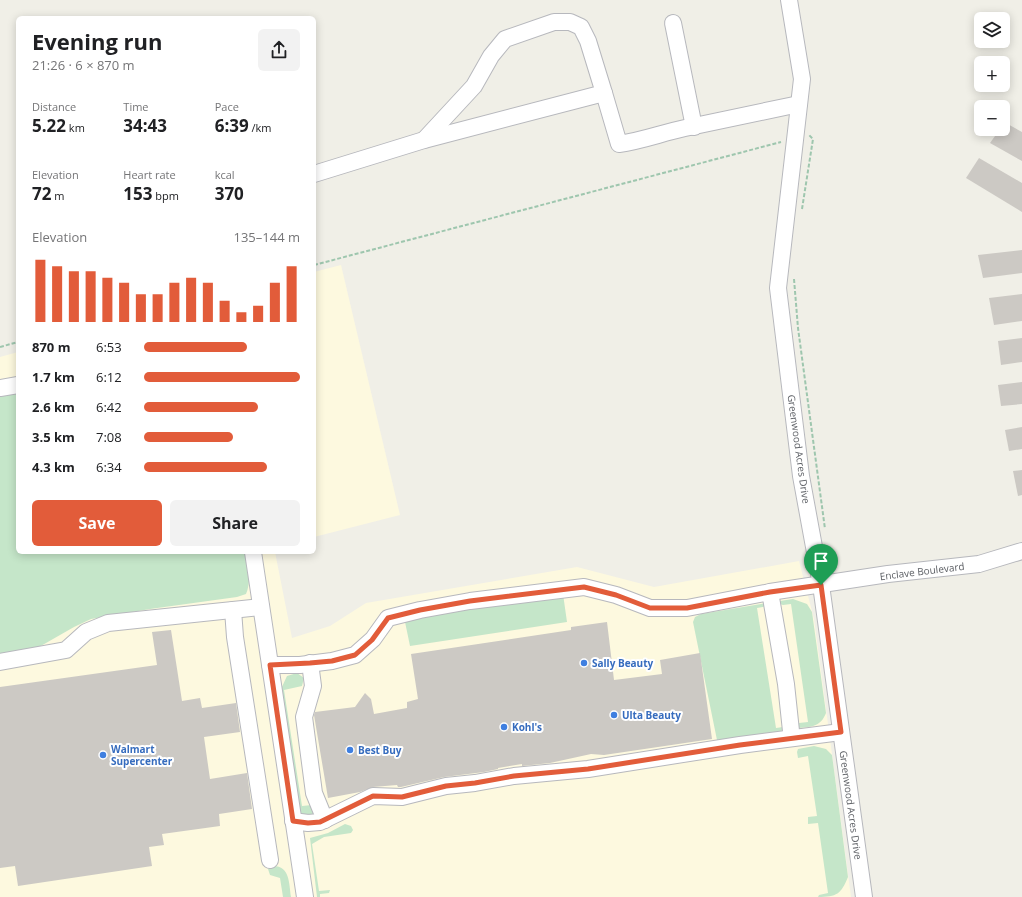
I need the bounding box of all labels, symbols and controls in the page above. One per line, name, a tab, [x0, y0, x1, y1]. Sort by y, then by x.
map controls	[974, 12, 1010, 136]
button: layers	[974, 12, 1010, 48]
text: Evening run	[32, 26, 163, 56]
button: share	[258, 29, 300, 71]
text: 21:26 · 6 × 870 m	[32, 56, 135, 74]
button: +	[974, 56, 1010, 92]
text: Distance	[32, 99, 76, 114]
text: Time	[123, 99, 149, 114]
text: Pace	[215, 99, 239, 114]
button: −	[974, 100, 1010, 136]
text: 5.22	[32, 114, 66, 137]
text: 34:43	[123, 114, 167, 137]
text: 6:39	[215, 114, 249, 137]
text: km	[66, 120, 85, 135]
text: /km	[249, 120, 272, 135]
text: Elevation	[32, 167, 79, 182]
text: Heart rate	[123, 167, 176, 182]
text: kcal	[215, 167, 235, 182]
text: 72	[32, 182, 51, 205]
text: 153	[123, 182, 153, 205]
text: 370	[215, 182, 244, 205]
text: m	[51, 188, 65, 203]
text: bpm	[153, 188, 179, 203]
text: Elevation	[32, 228, 87, 246]
text: 135–144 m	[233, 228, 300, 246]
text: 870 m	[32, 338, 70, 356]
text: 6:53	[96, 338, 122, 356]
text: 1.7 km	[32, 368, 75, 386]
text: 6:12	[96, 368, 122, 386]
street label: Greenwood Acres Drive	[784, 394, 814, 505]
text: 2.6 km	[32, 398, 75, 416]
text: 6:42	[96, 398, 122, 416]
text: 3.5 km	[32, 428, 75, 446]
text: 7:08	[96, 428, 122, 446]
text: 4.3 km	[32, 458, 75, 476]
text: 6:34	[96, 458, 122, 476]
button: Save	[32, 500, 162, 546]
button: Share	[170, 500, 300, 546]
pin	[804, 544, 838, 585]
icon: arrive	[810, 550, 832, 572]
street label: Enclave Boulevard	[879, 559, 965, 583]
place label: Sally Beauty	[592, 656, 654, 670]
marker: Sally Beauty	[579, 658, 589, 668]
place label: Ulta Beauty	[622, 708, 681, 722]
marker: Ulta Beauty	[609, 710, 619, 720]
place label: Kohl's	[512, 720, 542, 734]
marker: Kohl's	[499, 722, 509, 732]
place label: Walmart Supercenter	[111, 742, 173, 768]
place label: Best Buy	[358, 743, 402, 757]
marker: Best Buy	[345, 745, 355, 755]
marker: Walmart Supercenter	[98, 750, 108, 760]
street label: Greenwood Acres Drive	[836, 750, 866, 861]

